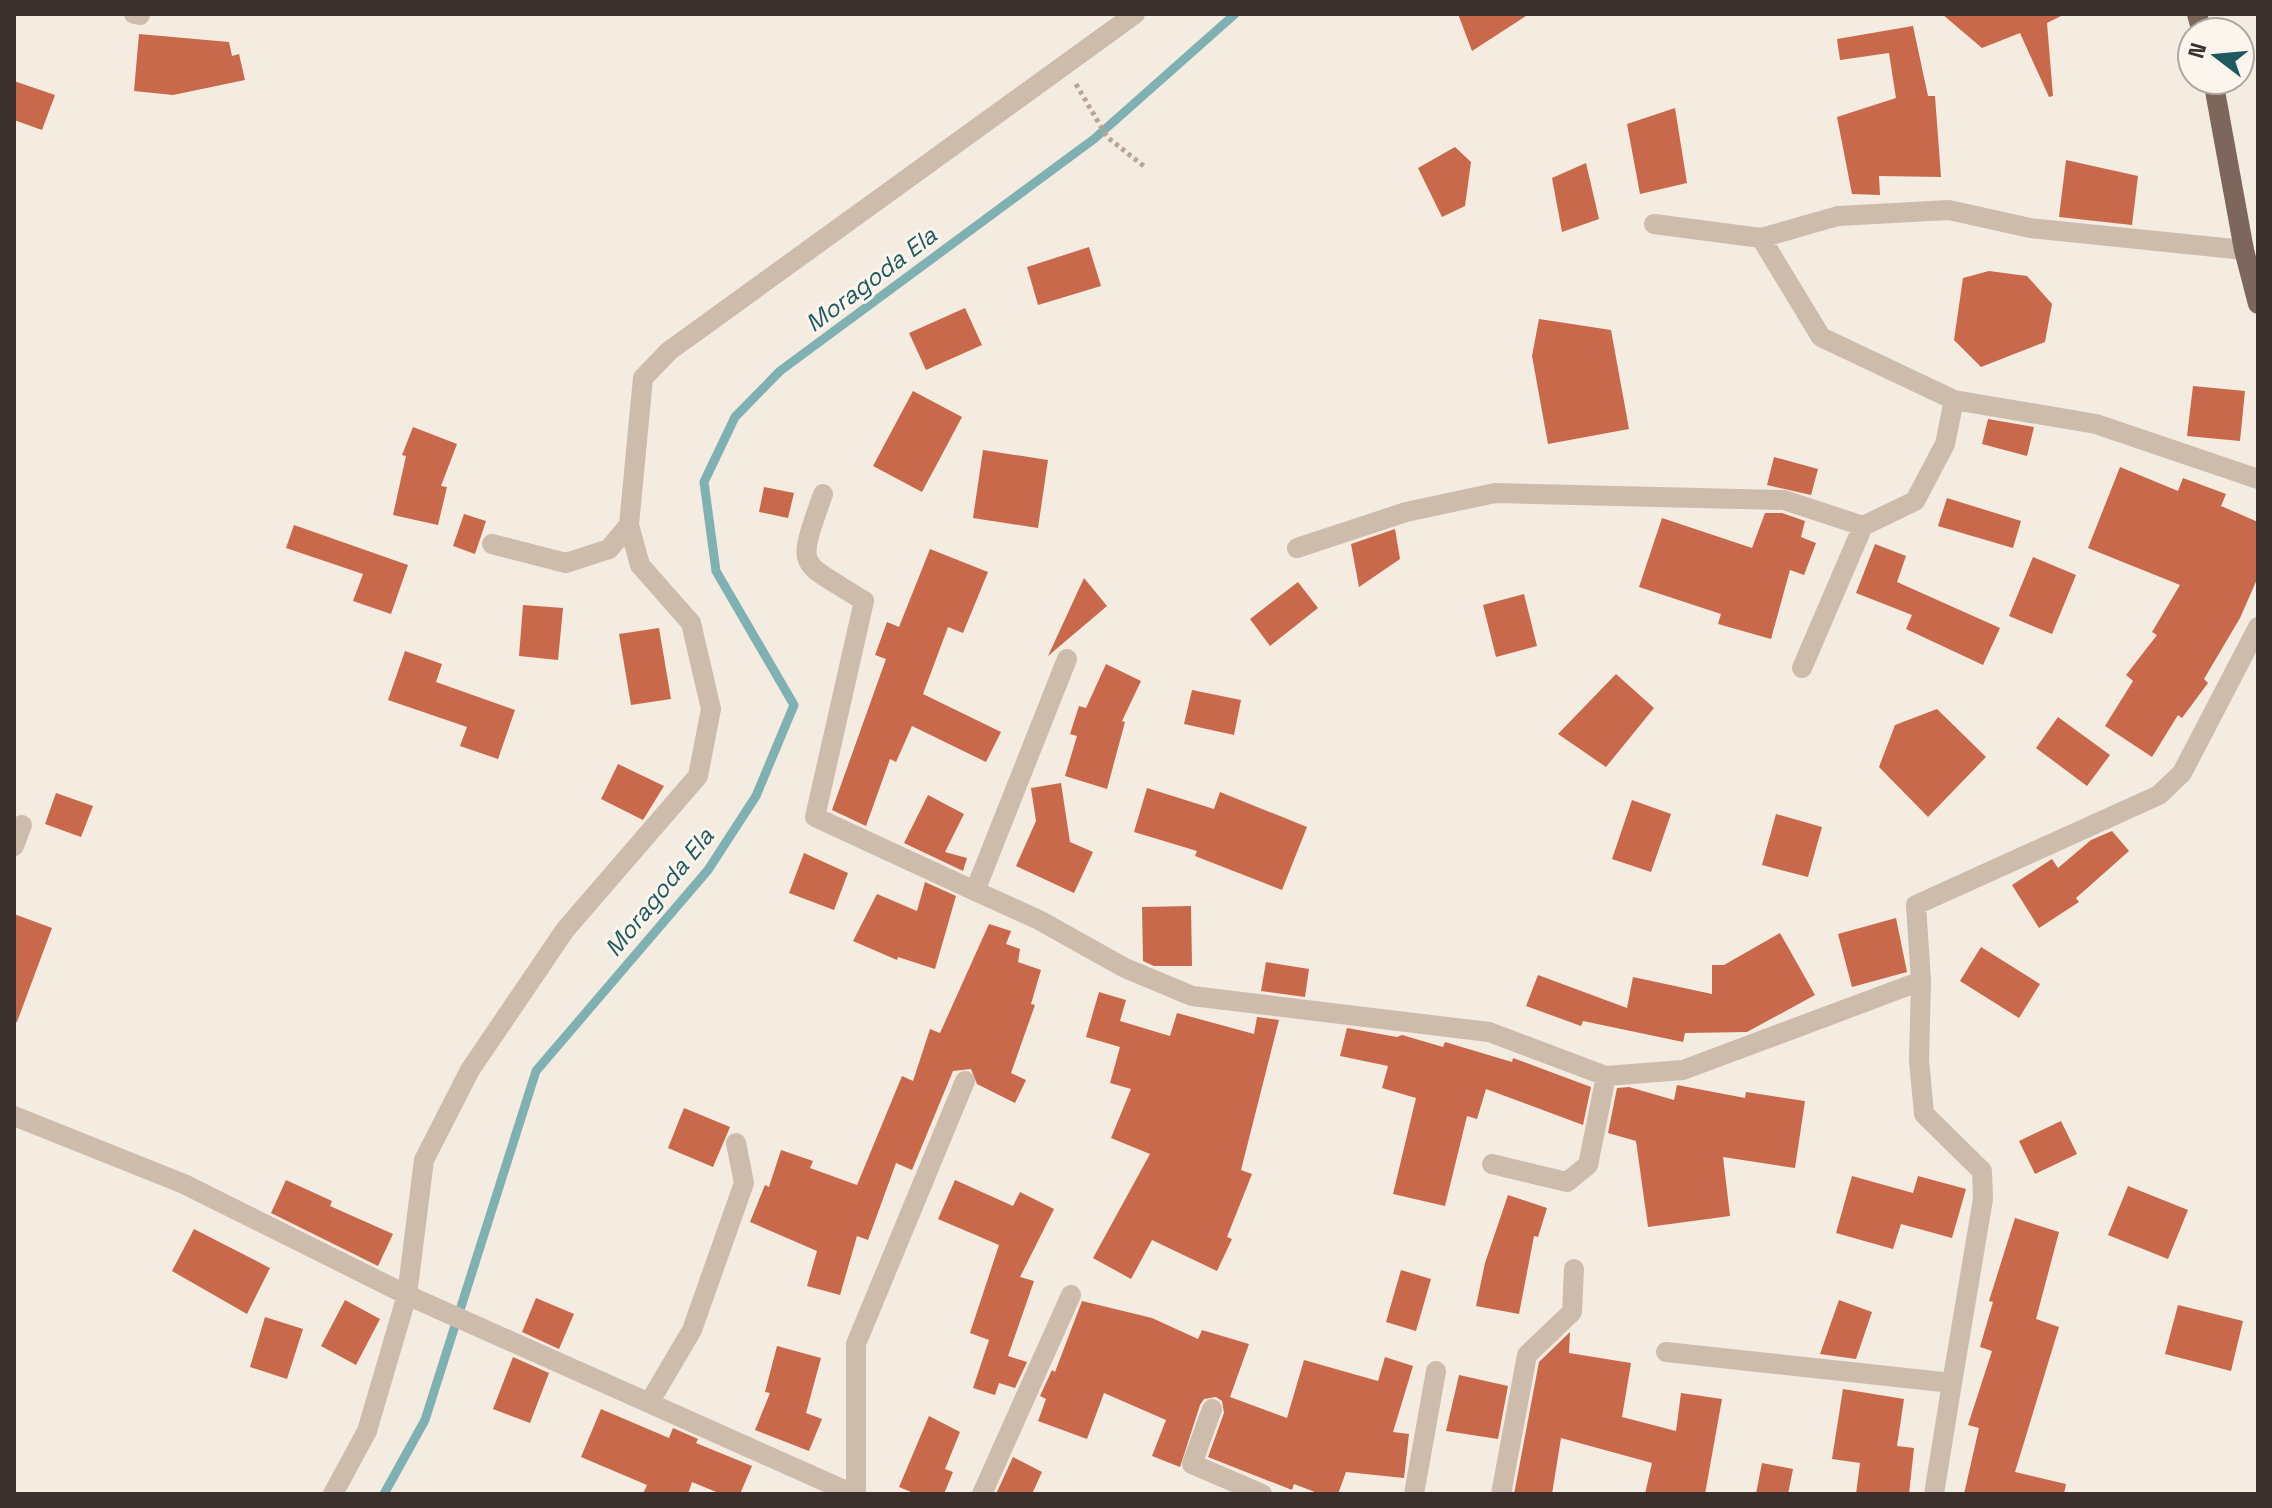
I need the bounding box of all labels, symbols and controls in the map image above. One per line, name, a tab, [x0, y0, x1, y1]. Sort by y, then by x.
north arrow	[2176, 16, 2256, 96]
text: N	[2181, 40, 2212, 61]
water label: Moragoda Ela	[799, 219, 943, 338]
water label: Moragoda Ela	[598, 821, 720, 963]

